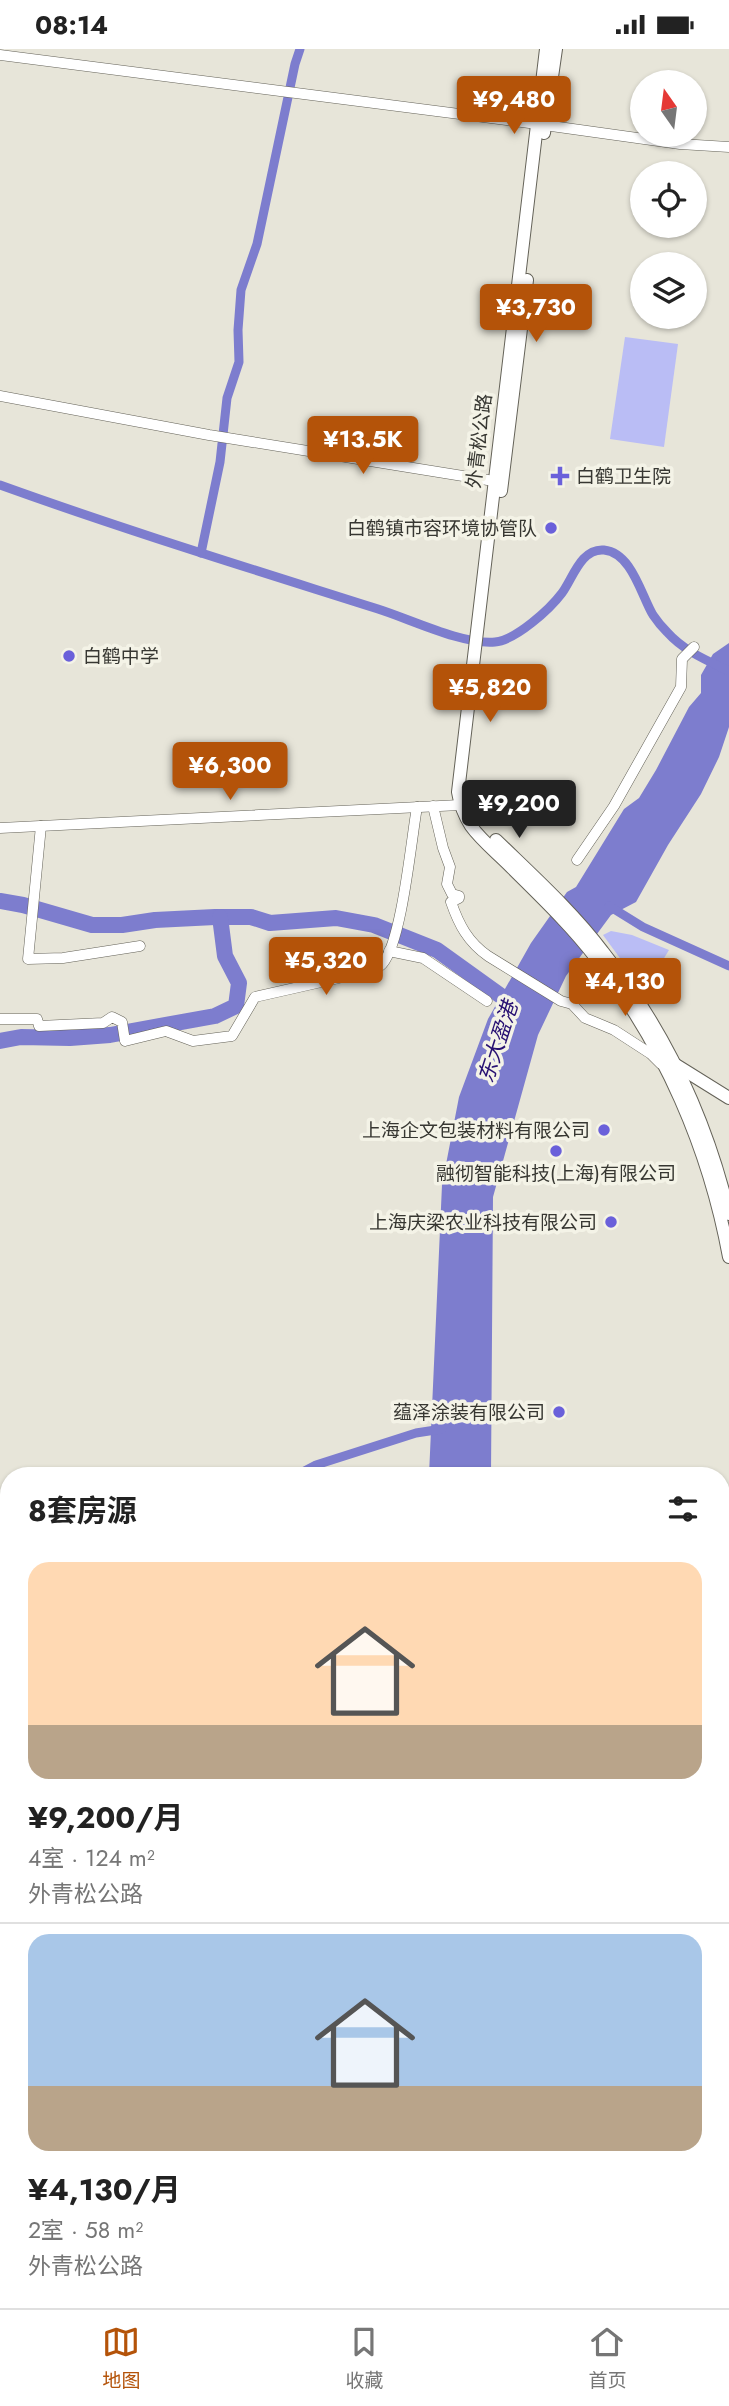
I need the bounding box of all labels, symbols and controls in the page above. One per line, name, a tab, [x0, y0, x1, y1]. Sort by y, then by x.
text: 08:14	[35, 6, 108, 44]
north arrow	[630, 70, 707, 147]
map controls	[630, 70, 707, 329]
pin: ¥9,480	[457, 77, 571, 136]
text: ¥9,480	[473, 82, 555, 116]
button: locate	[630, 161, 707, 238]
button: layers	[630, 252, 707, 329]
pin: ¥3,730	[479, 285, 593, 344]
text: ¥3,730	[496, 290, 576, 324]
street label: 外青松公路	[460, 392, 498, 490]
pin: ¥13.5K	[306, 417, 420, 476]
text: ¥13.5K	[323, 422, 403, 456]
place label: 白鹤卫生院	[576, 463, 671, 490]
marker: 白鹤卫生院	[550, 466, 570, 486]
place label: 白鹤镇市容环境协管队	[347, 515, 537, 542]
marker: 白鹤镇市容环境协管队	[543, 520, 559, 536]
place label: 白鹤中学	[83, 643, 159, 670]
marker: 白鹤中学	[61, 648, 77, 664]
pin: ¥5,820	[433, 665, 547, 724]
text: ¥5,820	[449, 670, 531, 704]
pin: ¥6,300	[173, 743, 287, 802]
text: ¥6,300	[189, 748, 271, 782]
pin: ¥9,200	[462, 781, 576, 840]
text: ¥9,200	[478, 786, 560, 820]
pin: ¥5,320	[269, 937, 383, 997]
text: ¥5,320	[285, 943, 367, 977]
pin: ¥4,130	[568, 958, 682, 1018]
text: ¥4,130	[585, 964, 665, 998]
water label: 东大盈港	[471, 995, 526, 1087]
place label: 上海企文包装材料有限公司	[362, 1117, 590, 1144]
marker: 上海企文包装材料有限公司	[596, 1122, 612, 1138]
marker: 融彻智能科技(上海)有限公司	[548, 1143, 564, 1159]
place label: 融彻智能科技(上海)有限公司	[436, 1160, 676, 1187]
place label: 上海庆梁农业科技有限公司	[369, 1209, 597, 1236]
marker: 上海庆梁农业科技有限公司	[603, 1214, 619, 1230]
place label: 蕴泽涂装有限公司	[393, 1399, 545, 1426]
marker: 蕴泽涂装有限公司	[551, 1404, 567, 1420]
text: 8套房源	[28, 1489, 137, 1532]
icon: filters	[664, 1490, 702, 1528]
icon: home	[302, 1608, 428, 1734]
text: ¥9,200/月	[28, 1796, 183, 1839]
text: 4室 · 124 m²	[28, 1841, 155, 1875]
text: 外青松公路	[28, 1877, 143, 1911]
icon: home	[302, 1980, 428, 2106]
text: ¥4,130/月	[28, 2168, 181, 2211]
text: 2室 · 58 m²	[28, 2213, 143, 2247]
text: 外青松公路	[28, 2249, 143, 2283]
tab: 地图	[102, 2323, 141, 2394]
tab: 收藏	[345, 2323, 384, 2394]
tab: 首页	[588, 2323, 627, 2394]

